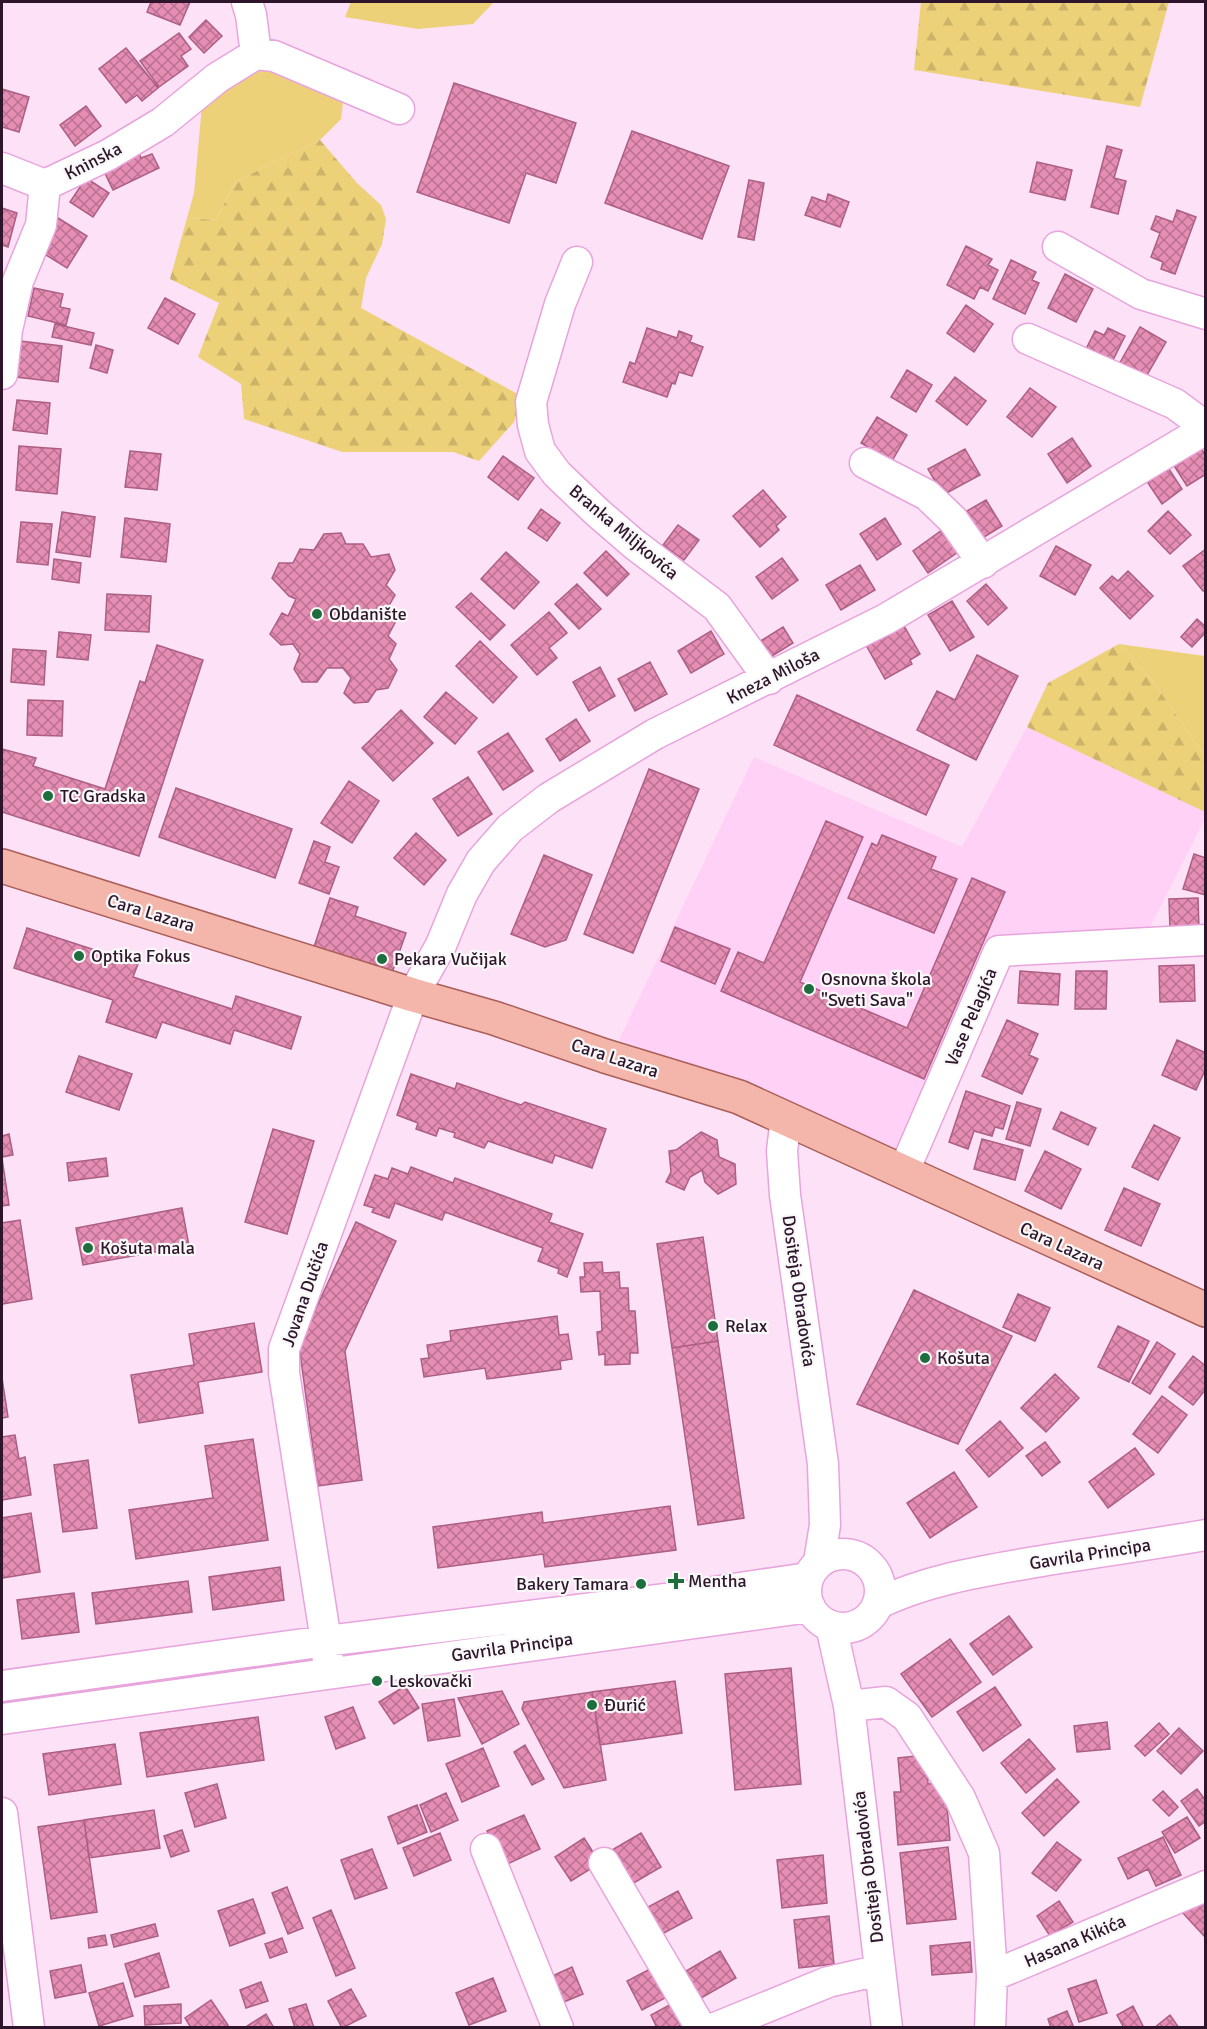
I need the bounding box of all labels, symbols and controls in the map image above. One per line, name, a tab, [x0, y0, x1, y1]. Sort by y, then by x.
street label: Kninska	[61, 137, 125, 185]
street label: Branka Miljkovića	[565, 480, 683, 584]
place label: Obdanište	[329, 603, 407, 625]
marker: Obdanište	[310, 607, 324, 621]
street label: Kneza Miloša	[723, 643, 823, 709]
place label: TC Gradska	[60, 785, 146, 807]
marker: TC Gradska	[41, 789, 55, 803]
street label: Cara Lazara	[104, 889, 198, 937]
place label: Optika Fokus	[91, 945, 191, 967]
place label: Pekara Vučijak	[394, 948, 507, 970]
marker: Optika Fokus	[72, 949, 86, 963]
marker: Pekara Vučijak	[375, 952, 389, 966]
street label: Vase Pelagića	[940, 965, 1002, 1069]
place label: Osnovna škola "Sveti Sava"	[821, 968, 931, 1011]
marker: Osnovna škola "Sveti Sava"	[802, 982, 816, 996]
street label: Cara Lazara	[569, 1034, 661, 1082]
street label: Dositeja Obradovića	[777, 1214, 821, 1368]
street label: Cara Lazara	[1016, 1217, 1108, 1275]
place label: Košuta mala	[100, 1237, 195, 1259]
street label: Jovana Dučića	[277, 1238, 333, 1350]
marker: Košuta mala	[81, 1241, 95, 1255]
place label: Relax	[725, 1315, 768, 1337]
marker: Relax	[706, 1319, 720, 1333]
place label: Košuta	[937, 1347, 990, 1369]
marker: Košuta	[918, 1351, 932, 1365]
street label: Gavrila Principa	[1028, 1534, 1152, 1574]
place label: Mentha	[688, 1570, 747, 1592]
place label: Bakery Tamara	[516, 1573, 629, 1595]
marker: Mentha	[669, 1574, 683, 1588]
marker: Bakery Tamara	[634, 1577, 648, 1591]
street label: Gavrila Principa	[450, 1628, 574, 1666]
place label: Leskovački	[389, 1670, 472, 1692]
marker: Leskovački	[370, 1674, 384, 1688]
place label: Đurić	[604, 1694, 646, 1716]
marker: Đurić	[585, 1698, 599, 1712]
street label: Dositeja Obradovića	[848, 1790, 888, 1944]
street label: Hasana Kikića	[1021, 1910, 1129, 1972]

